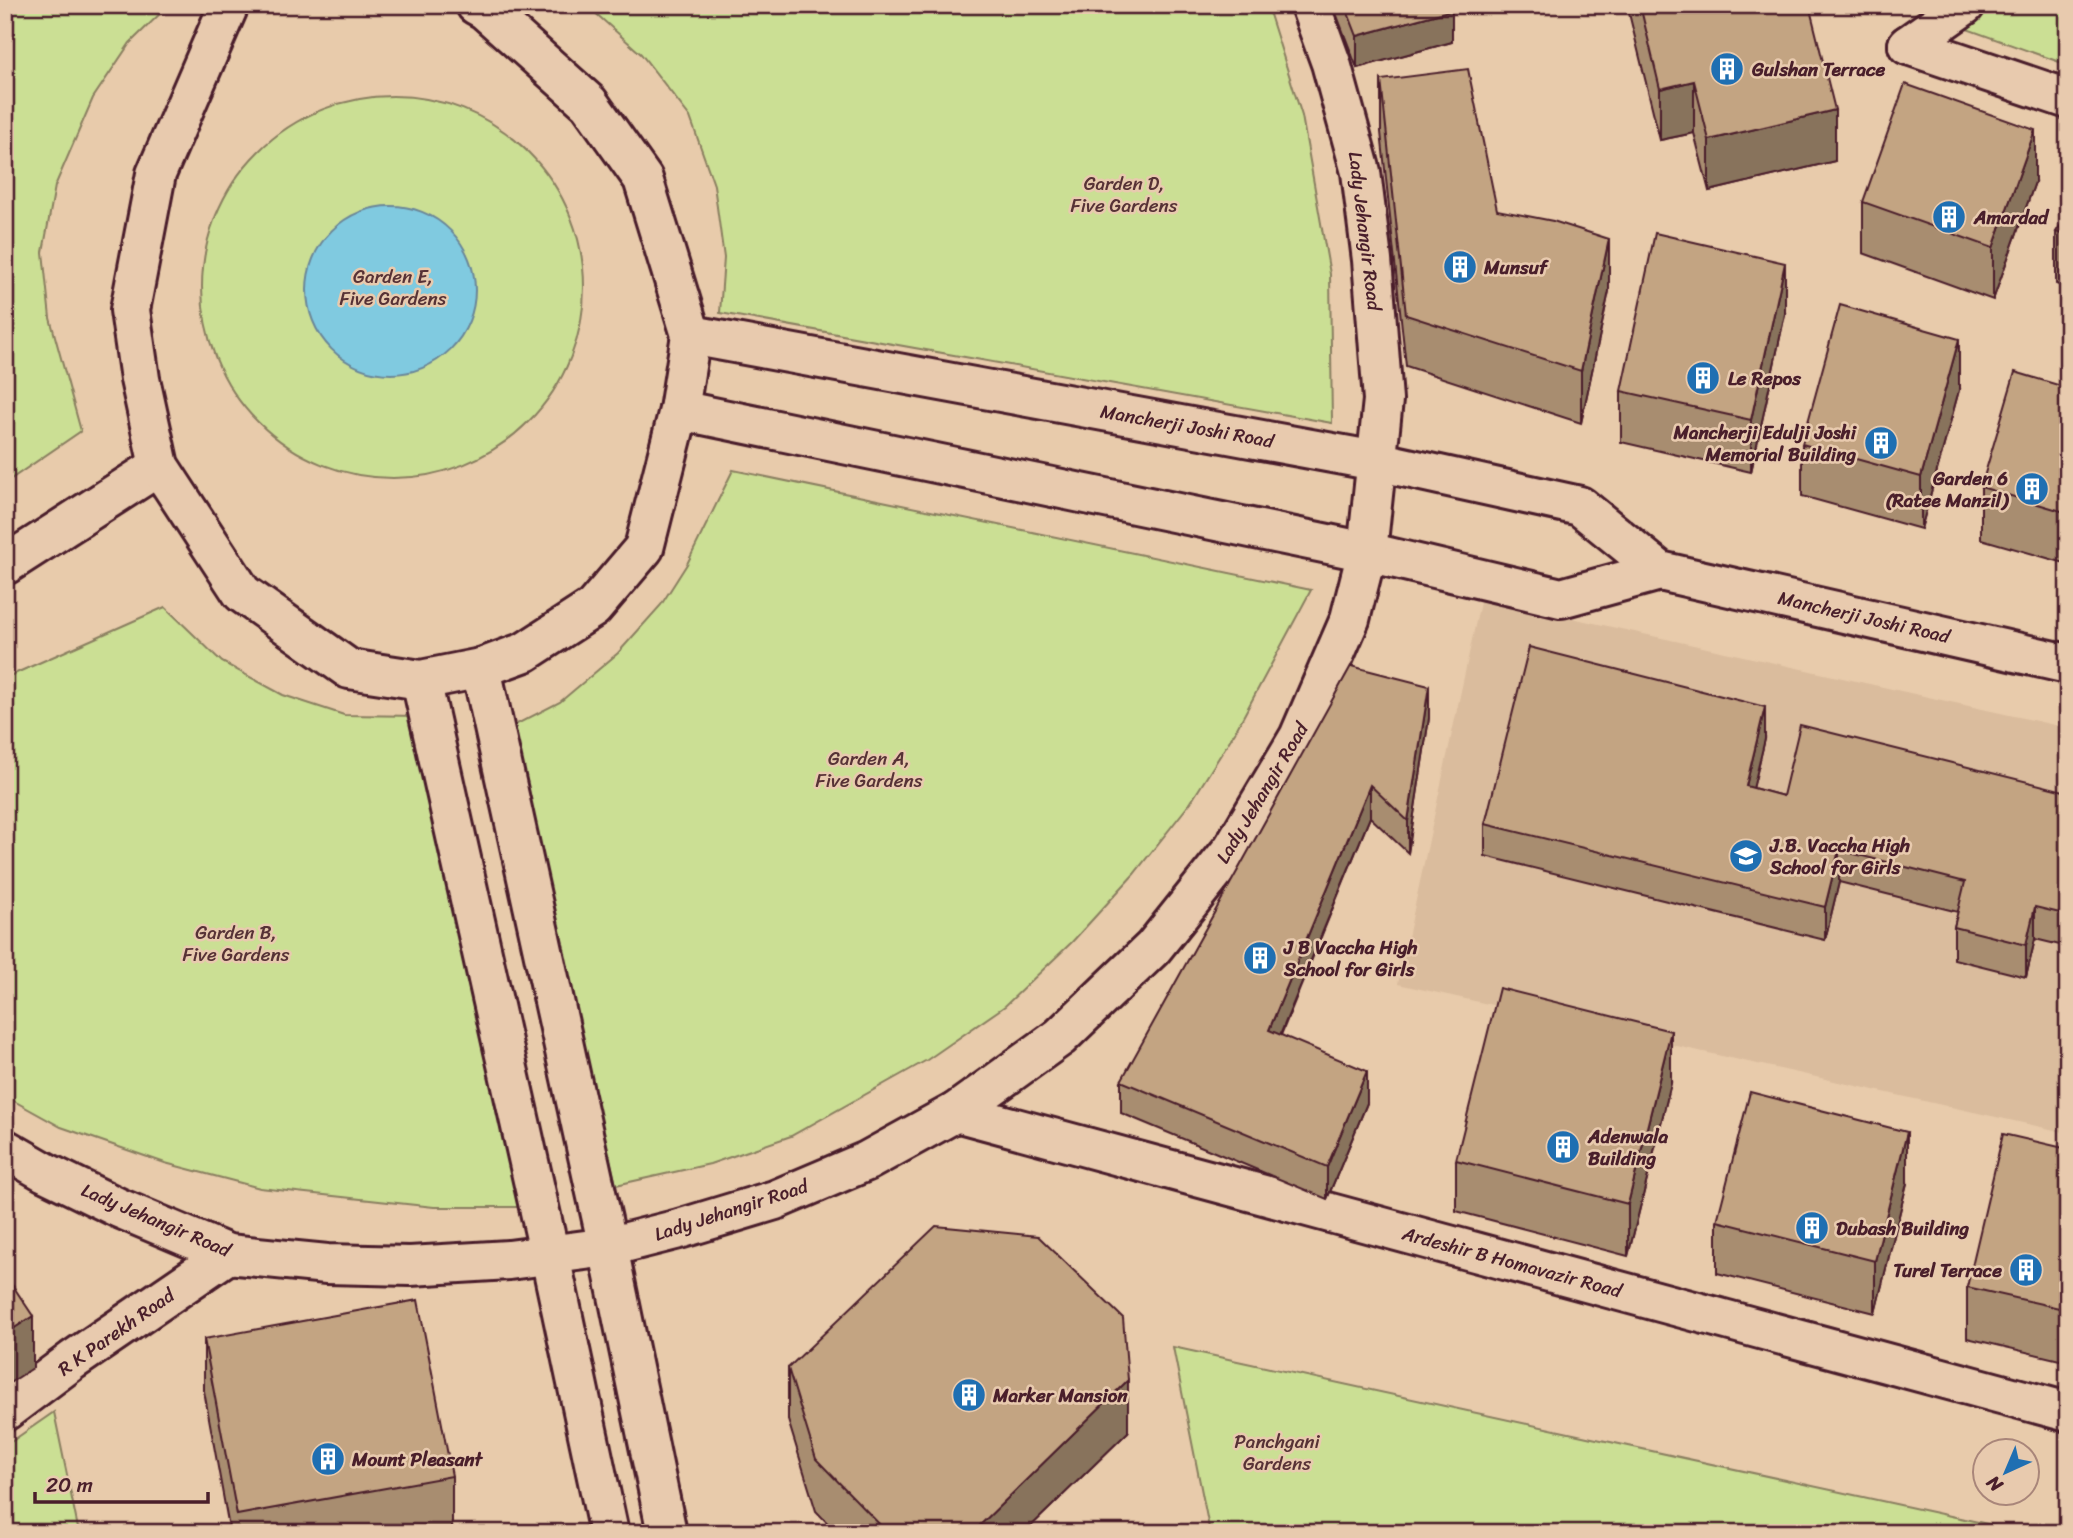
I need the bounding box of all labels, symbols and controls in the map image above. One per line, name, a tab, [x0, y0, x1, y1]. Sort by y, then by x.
building icon: Gulshan Terrace	[1708, 50, 1746, 88]
place label: Gulshan Terrace	[1751, 53, 1885, 86]
street label: Lady Jehangir Road	[1339, 150, 1391, 314]
park label: Garden D, Five Gardens	[1070, 167, 1178, 222]
building icon: Amardad	[1930, 198, 1968, 236]
place label: Amardad	[1973, 201, 2050, 234]
building icon: Munsuf	[1441, 248, 1479, 286]
place label: Munsuf	[1483, 251, 1550, 284]
park label: Garden E, Five Gardens	[339, 260, 447, 315]
building icon: Le Repos	[1684, 359, 1722, 397]
place label: Le Repos	[1728, 362, 1802, 395]
street label: Mancherji Joshi Road	[1098, 395, 1277, 458]
place label: Mancherji Edulji Joshi Memorial Building	[1673, 416, 1858, 471]
building icon: Mancherji Edulji Joshi Memorial Building	[1862, 424, 1900, 462]
place label: Garden 6 (Ratee Manzil)	[1886, 462, 2009, 517]
building icon: Garden 6 (Ratee Manzil)	[2013, 470, 2051, 508]
street label: Mancherji Joshi Road	[1775, 581, 1954, 653]
street label: Lady Jehangir Road	[1207, 714, 1318, 870]
park label: Garden A, Five Gardens	[815, 742, 923, 797]
place label: J.B. Vaccha High School for Girls	[1769, 829, 1910, 884]
school or university icon: J.B. Vaccha High School for Girls	[1727, 837, 1765, 875]
park label: Garden B, Five Gardens	[182, 916, 290, 971]
place label: J B Vaccha High School for Girls	[1283, 931, 1417, 986]
building icon: J B Vaccha High School for Girls	[1241, 939, 1279, 977]
place label: Adenwala Building	[1587, 1120, 1669, 1175]
building icon: Adenwala Building	[1544, 1128, 1582, 1166]
street label: Lady Jehangir Road	[650, 1169, 814, 1250]
street label: Lady Jehangir Road	[76, 1174, 238, 1267]
building icon: Dubash Building	[1793, 1209, 1831, 1247]
place label: Dubash Building	[1836, 1212, 1970, 1245]
street label: Ardeshir B Homavazir Road	[1398, 1217, 1627, 1308]
building icon: Turel Terrace	[2007, 1251, 2045, 1289]
place label: Turel Terrace	[1893, 1254, 2002, 1287]
street label: R K Parekh Road	[51, 1278, 183, 1385]
building icon: Marker Mansion	[950, 1376, 988, 1414]
place label: Marker Mansion	[992, 1379, 1128, 1412]
park label: Panchgani Gardens	[1234, 1425, 1320, 1480]
north arrow	[1972, 1436, 2042, 1506]
building icon: Mount Pleasant	[309, 1440, 347, 1478]
place label: Mount Pleasant	[351, 1443, 484, 1476]
scale bar	[35, 1461, 208, 1505]
text: 20 m	[46, 1466, 93, 1504]
text: N	[1978, 1467, 2011, 1501]

